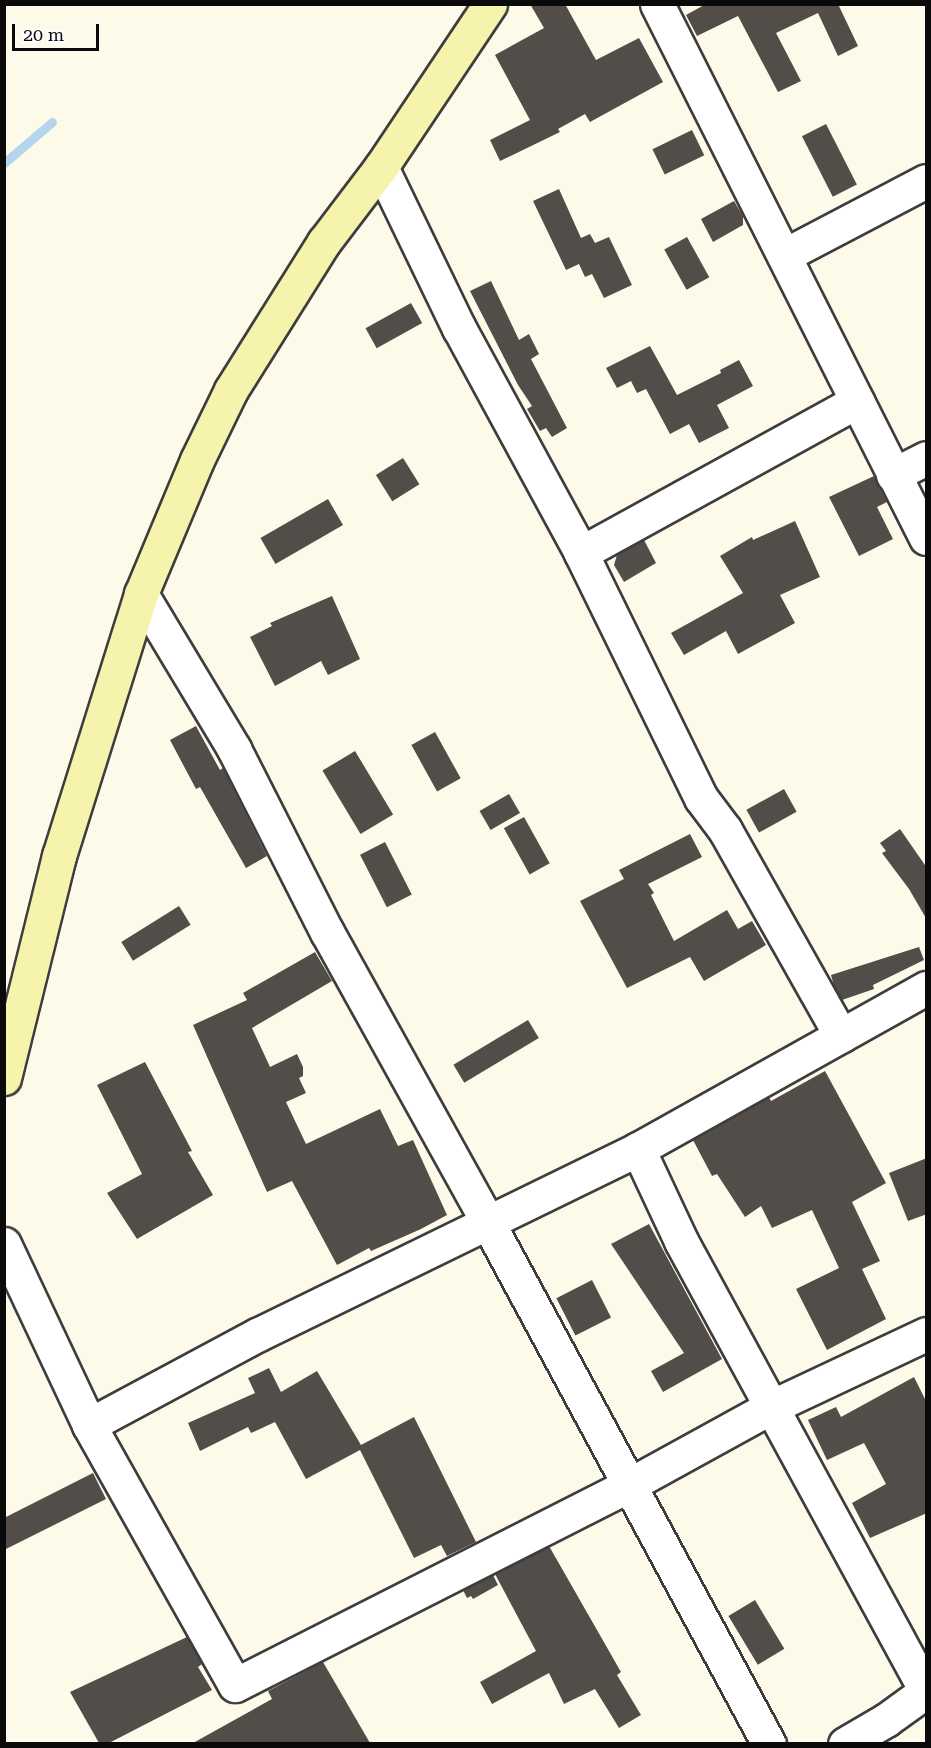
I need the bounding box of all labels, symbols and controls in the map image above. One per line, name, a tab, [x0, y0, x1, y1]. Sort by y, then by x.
scale bar	[15, 12, 102, 50]
text: 20 m	[23, 24, 64, 45]

